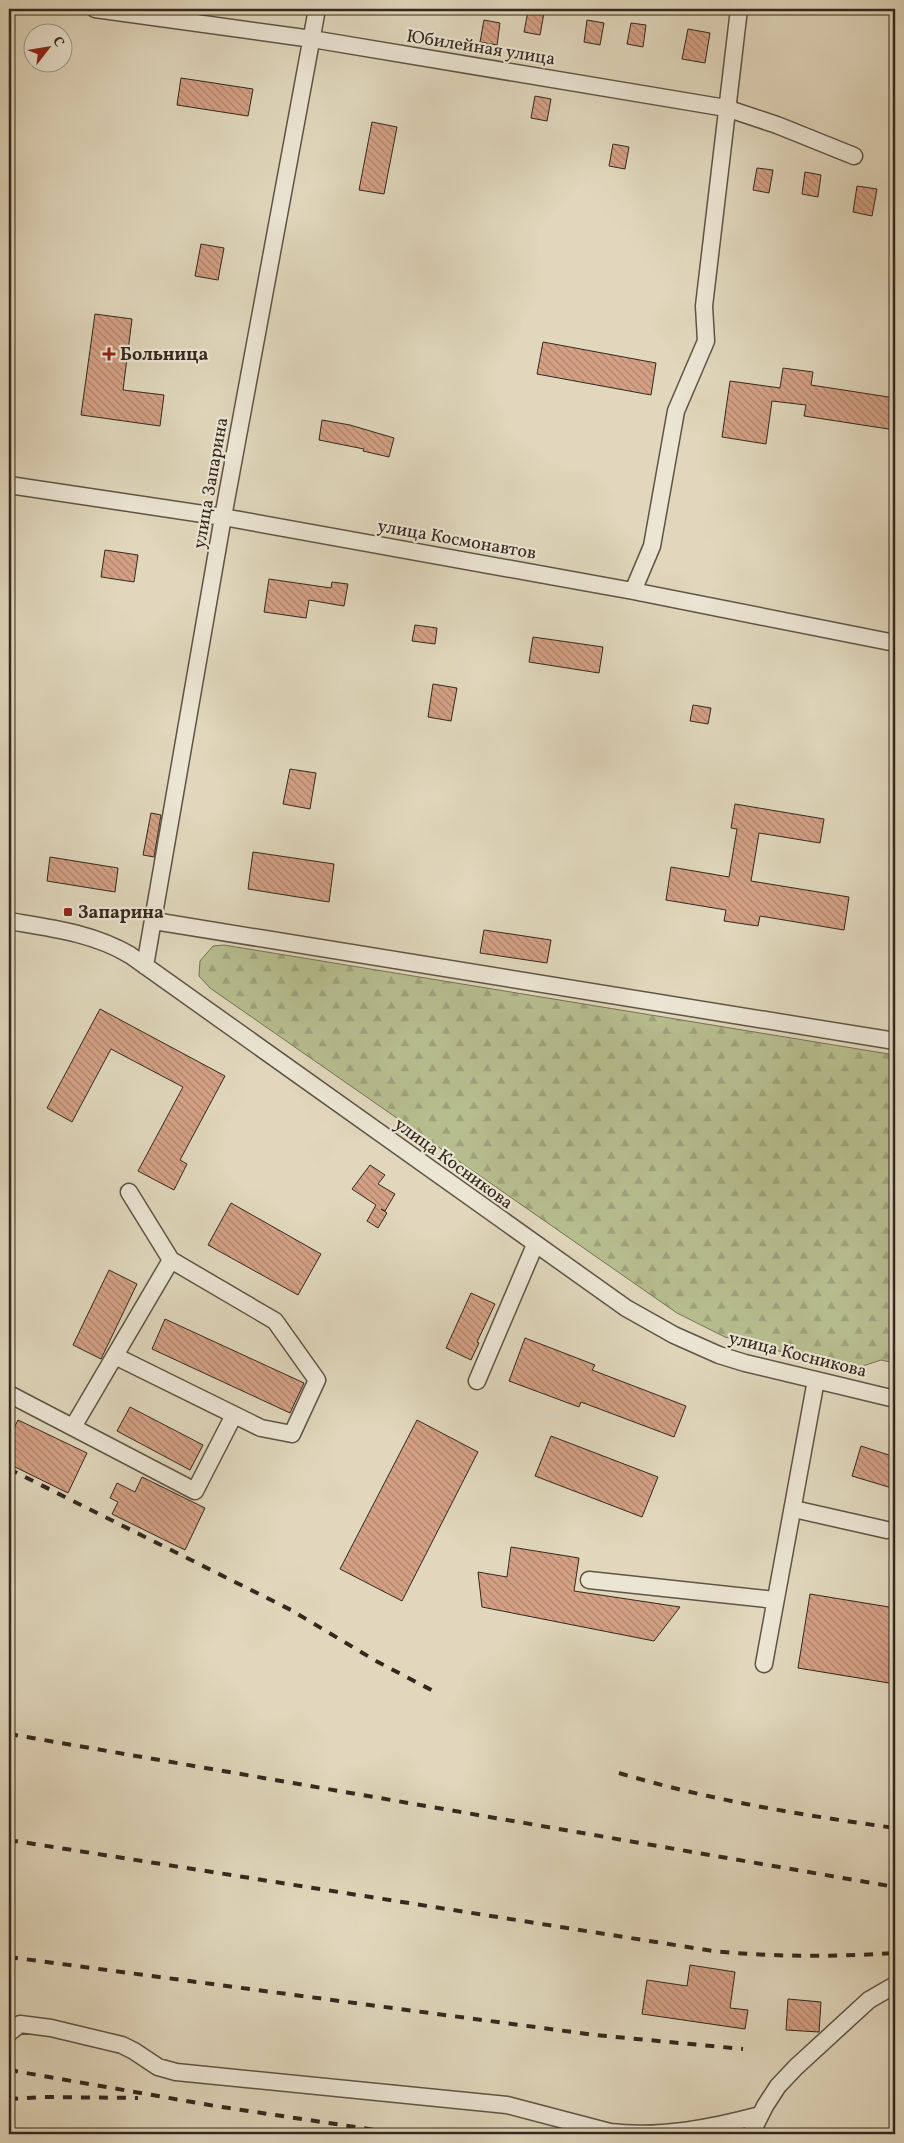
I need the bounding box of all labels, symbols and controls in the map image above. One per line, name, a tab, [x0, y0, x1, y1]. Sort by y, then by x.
north arrow	[22, 22, 72, 72]
street label: Юбилейная улица	[404, 24, 557, 73]
text: С	[47, 33, 68, 51]
place label: Больница	[120, 343, 208, 368]
marker: Больница	[102, 347, 116, 361]
street label: улица Запарина	[188, 416, 235, 551]
street label: улица Космонавтов	[375, 514, 538, 567]
place label: Запарина	[78, 901, 164, 926]
marker: Запарина	[62, 906, 74, 918]
street label: улица Косникова	[388, 1112, 518, 1216]
street label: улица Косникова	[726, 1326, 869, 1385]

